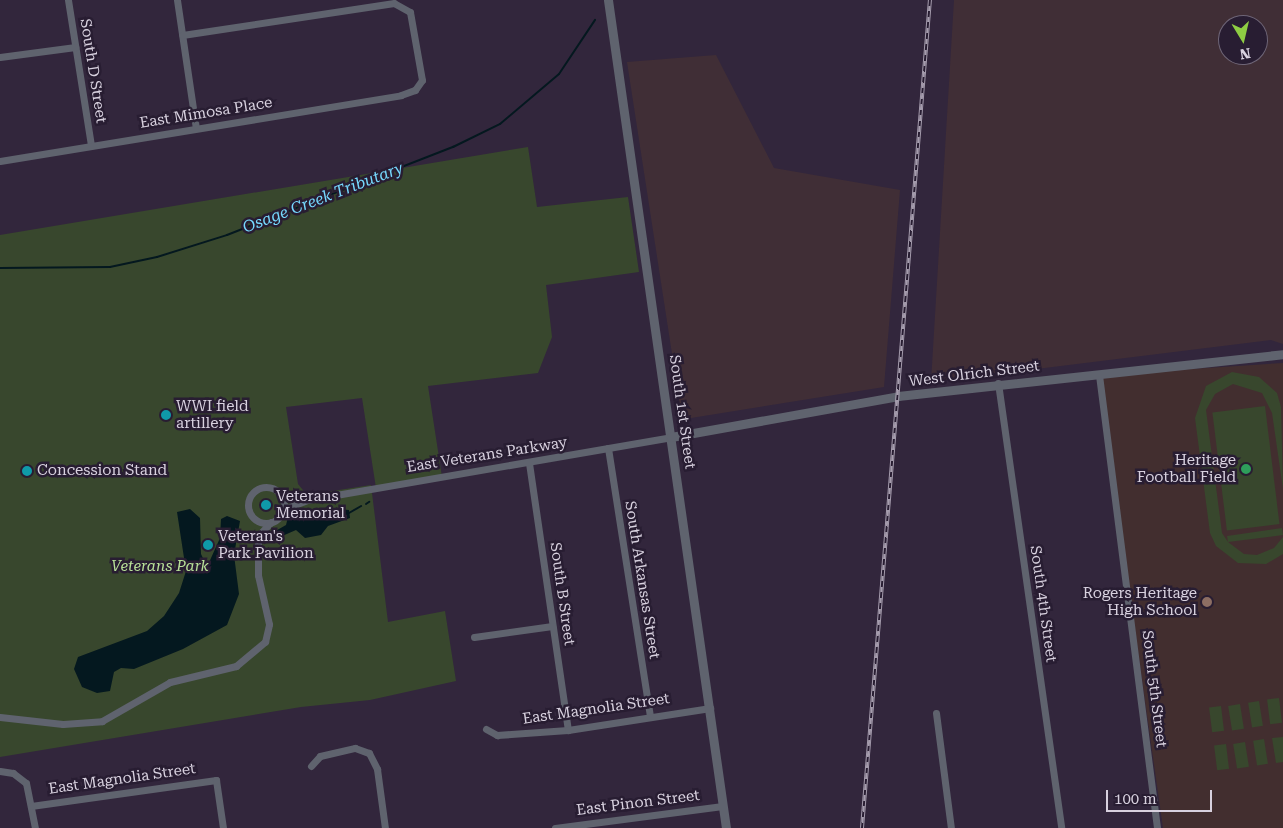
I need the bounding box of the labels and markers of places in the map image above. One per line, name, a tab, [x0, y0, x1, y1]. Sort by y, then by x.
place label: WWI field artillery	[176, 397, 249, 432]
marker: WWI field artillery	[160, 409, 172, 421]
place label: Heritage Football Field	[1137, 451, 1236, 486]
place label: Concession Stand	[37, 462, 167, 480]
marker: Heritage Football Field	[1240, 463, 1252, 475]
marker: Concession Stand	[21, 465, 33, 477]
place label: Veterans Memorial	[276, 487, 345, 522]
marker: Veterans Memorial	[260, 499, 272, 511]
place label: Veteran's Park Pavilion	[218, 527, 314, 562]
marker: Veteran's Park Pavilion	[202, 539, 214, 551]
place label: Rogers Heritage High School	[1083, 584, 1197, 619]
marker: Rogers Heritage High School	[1201, 596, 1213, 608]

